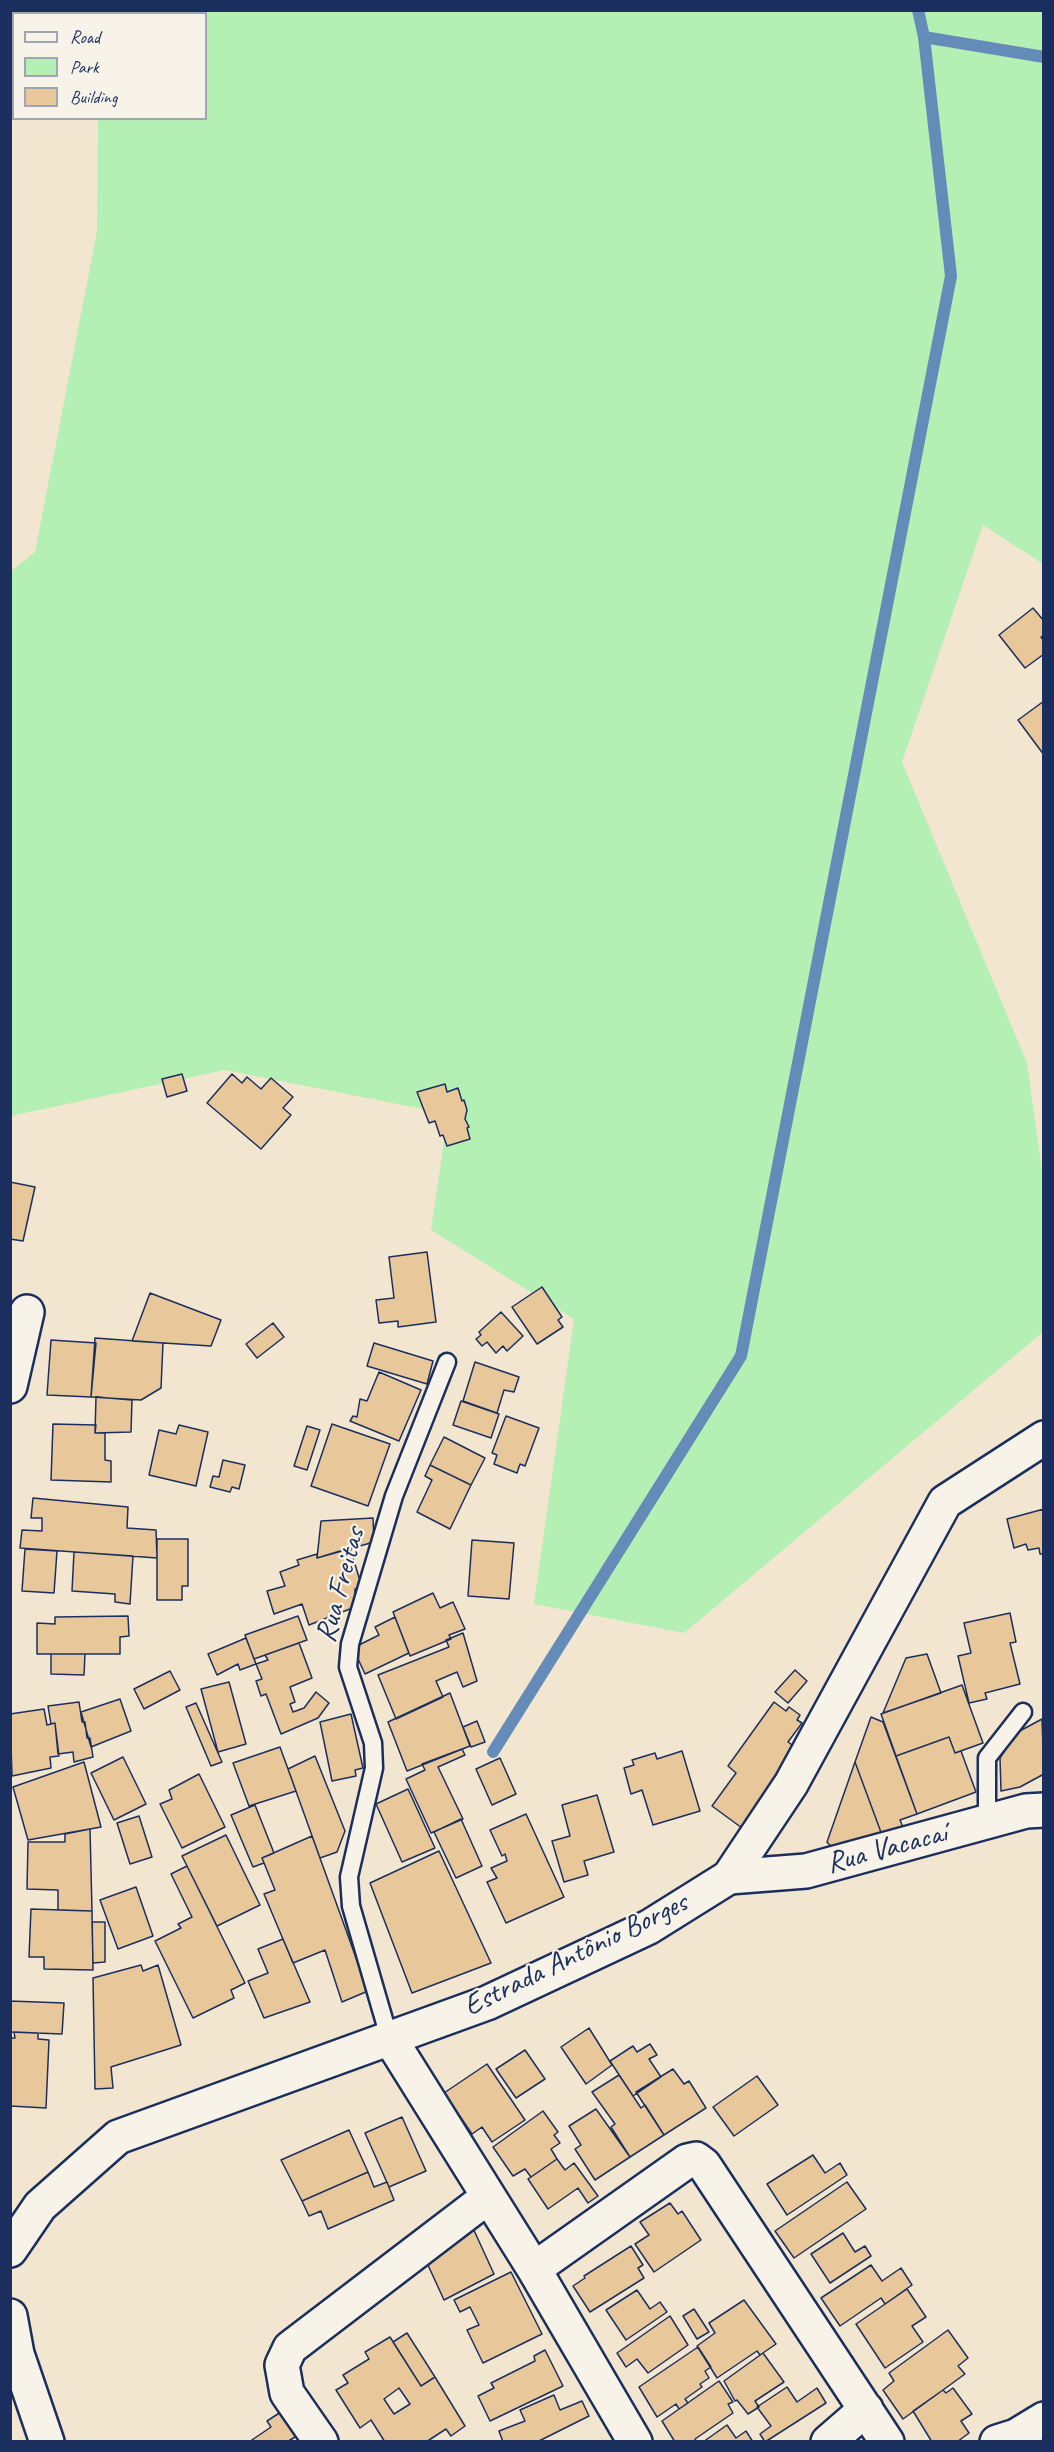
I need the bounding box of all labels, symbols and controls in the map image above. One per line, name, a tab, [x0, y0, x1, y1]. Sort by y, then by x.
legend	[12, 12, 207, 120]
text: Road	[70, 26, 100, 48]
text: Park	[70, 56, 99, 78]
text: Building	[70, 86, 117, 108]
street label: Rua Freitas	[308, 1524, 374, 1646]
street label: Rua Vacacaí	[823, 1816, 951, 1882]
street label: Estrada Antônio Borges	[458, 1885, 694, 2025]

